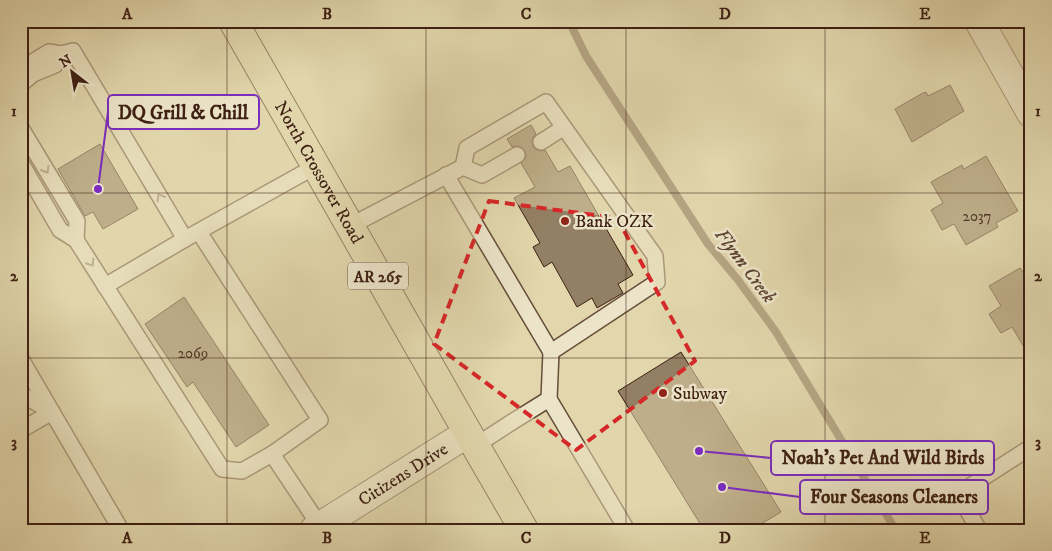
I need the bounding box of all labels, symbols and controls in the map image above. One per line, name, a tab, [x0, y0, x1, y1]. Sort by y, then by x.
text: A	[121, 4, 133, 24]
text: B	[322, 4, 332, 24]
text: C	[521, 4, 531, 24]
text: D	[719, 4, 731, 24]
text: E	[919, 4, 931, 24]
north arrow	[48, 48, 98, 98]
text: N	[56, 51, 76, 72]
callout: DQ Grill & Chill	[108, 95, 259, 129]
street label: North Crossover Road	[269, 98, 368, 248]
text: 1	[11, 101, 17, 121]
text: 1	[1035, 101, 1041, 121]
text: DQ Grill & Chill	[118, 102, 249, 125]
one-way arrow	[40, 164, 50, 173]
one-way arrow	[157, 194, 167, 203]
house number: 2037	[963, 207, 992, 226]
place label: Bank OZK	[575, 211, 654, 233]
marker: Bank OZK	[559, 215, 571, 227]
water label: Flynn Creek	[709, 224, 780, 308]
one-way arrow	[84, 258, 94, 267]
road number: AR 265	[348, 262, 408, 290]
text: 2	[10, 266, 19, 286]
text: 2	[1034, 266, 1043, 286]
house number: 2069	[178, 344, 208, 363]
place label: Subway	[673, 383, 728, 405]
marker: Subway	[657, 387, 669, 399]
text: 3	[11, 432, 17, 452]
text: 3	[1035, 432, 1041, 452]
street label: Citizens Drive	[355, 439, 452, 511]
callout: Noah's Pet And Wild Birds	[771, 441, 994, 475]
text: Noah's Pet And Wild Birds	[782, 447, 985, 470]
callout: Four Seasons Cleaners	[800, 480, 988, 514]
text: Four Seasons Cleaners	[810, 486, 979, 509]
text: A	[121, 528, 133, 548]
text: B	[322, 528, 332, 548]
text: C	[521, 528, 531, 548]
text: D	[719, 528, 731, 548]
text: E	[919, 528, 931, 548]

